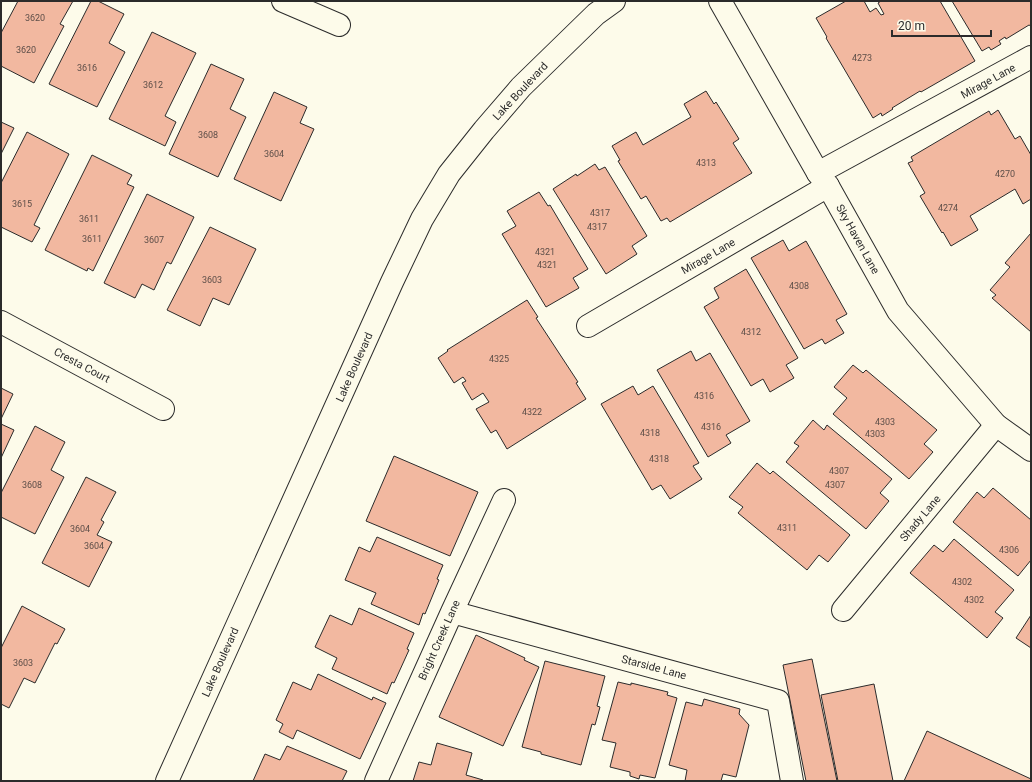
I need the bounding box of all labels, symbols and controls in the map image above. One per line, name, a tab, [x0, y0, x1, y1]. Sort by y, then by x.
scale bar	[892, 12, 991, 38]
house number: 3620	[25, 13, 45, 23]
text: 20 m	[898, 19, 925, 33]
house number: 3620	[16, 45, 36, 55]
house number: 4273	[852, 53, 872, 63]
street label: Lake Boulevard	[490, 60, 551, 123]
street label: Mirage Lane	[959, 61, 1018, 102]
house number: 3616	[77, 63, 97, 73]
house number: 3612	[143, 80, 163, 90]
house number: 3608	[198, 130, 218, 140]
house number: 3604	[264, 149, 284, 159]
house number: 4313	[696, 158, 716, 168]
house number: 4270	[995, 169, 1015, 179]
house number: 3615	[12, 199, 32, 209]
street label: Sky Haven Lane	[833, 202, 882, 276]
house number: 4274	[938, 203, 958, 213]
house number: 4317	[590, 208, 610, 218]
house number: 3611	[79, 214, 99, 224]
house number: 4317	[587, 222, 607, 232]
house number: 3611	[82, 234, 102, 244]
house number: 3607	[144, 235, 164, 245]
street label: Mirage Lane	[679, 236, 738, 277]
house number: 4321	[535, 247, 555, 257]
house number: 4321	[537, 260, 557, 270]
house number: 3603	[202, 275, 222, 285]
house number: 4308	[789, 281, 809, 291]
house number: 4312	[741, 327, 761, 337]
street label: Lake Boulevard	[333, 330, 376, 404]
street label: Cresta Court	[51, 345, 112, 386]
house number: 4325	[489, 354, 509, 364]
house number: 4316	[694, 391, 714, 401]
house number: 4322	[522, 407, 542, 417]
house number: 4303	[875, 417, 895, 427]
house number: 4316	[701, 422, 721, 432]
house number: 4318	[640, 428, 660, 438]
house number: 4303	[865, 429, 885, 439]
house number: 4318	[649, 454, 669, 464]
house number: 4307	[829, 466, 849, 476]
house number: 3608	[22, 480, 42, 490]
house number: 4307	[825, 480, 845, 490]
street label: Shady Lane	[897, 492, 944, 544]
house number: 4311	[777, 523, 797, 533]
house number: 3604	[70, 524, 90, 534]
house number: 3604	[84, 541, 104, 551]
house number: 4306	[999, 545, 1019, 555]
house number: 4302	[952, 577, 972, 587]
house number: 4302	[964, 595, 984, 605]
street label: Bright Creek Lane	[416, 598, 463, 682]
street label: Lake Boulevard	[199, 625, 242, 699]
street label: Starside Lane	[620, 653, 688, 682]
house number: 3603	[13, 658, 33, 668]

